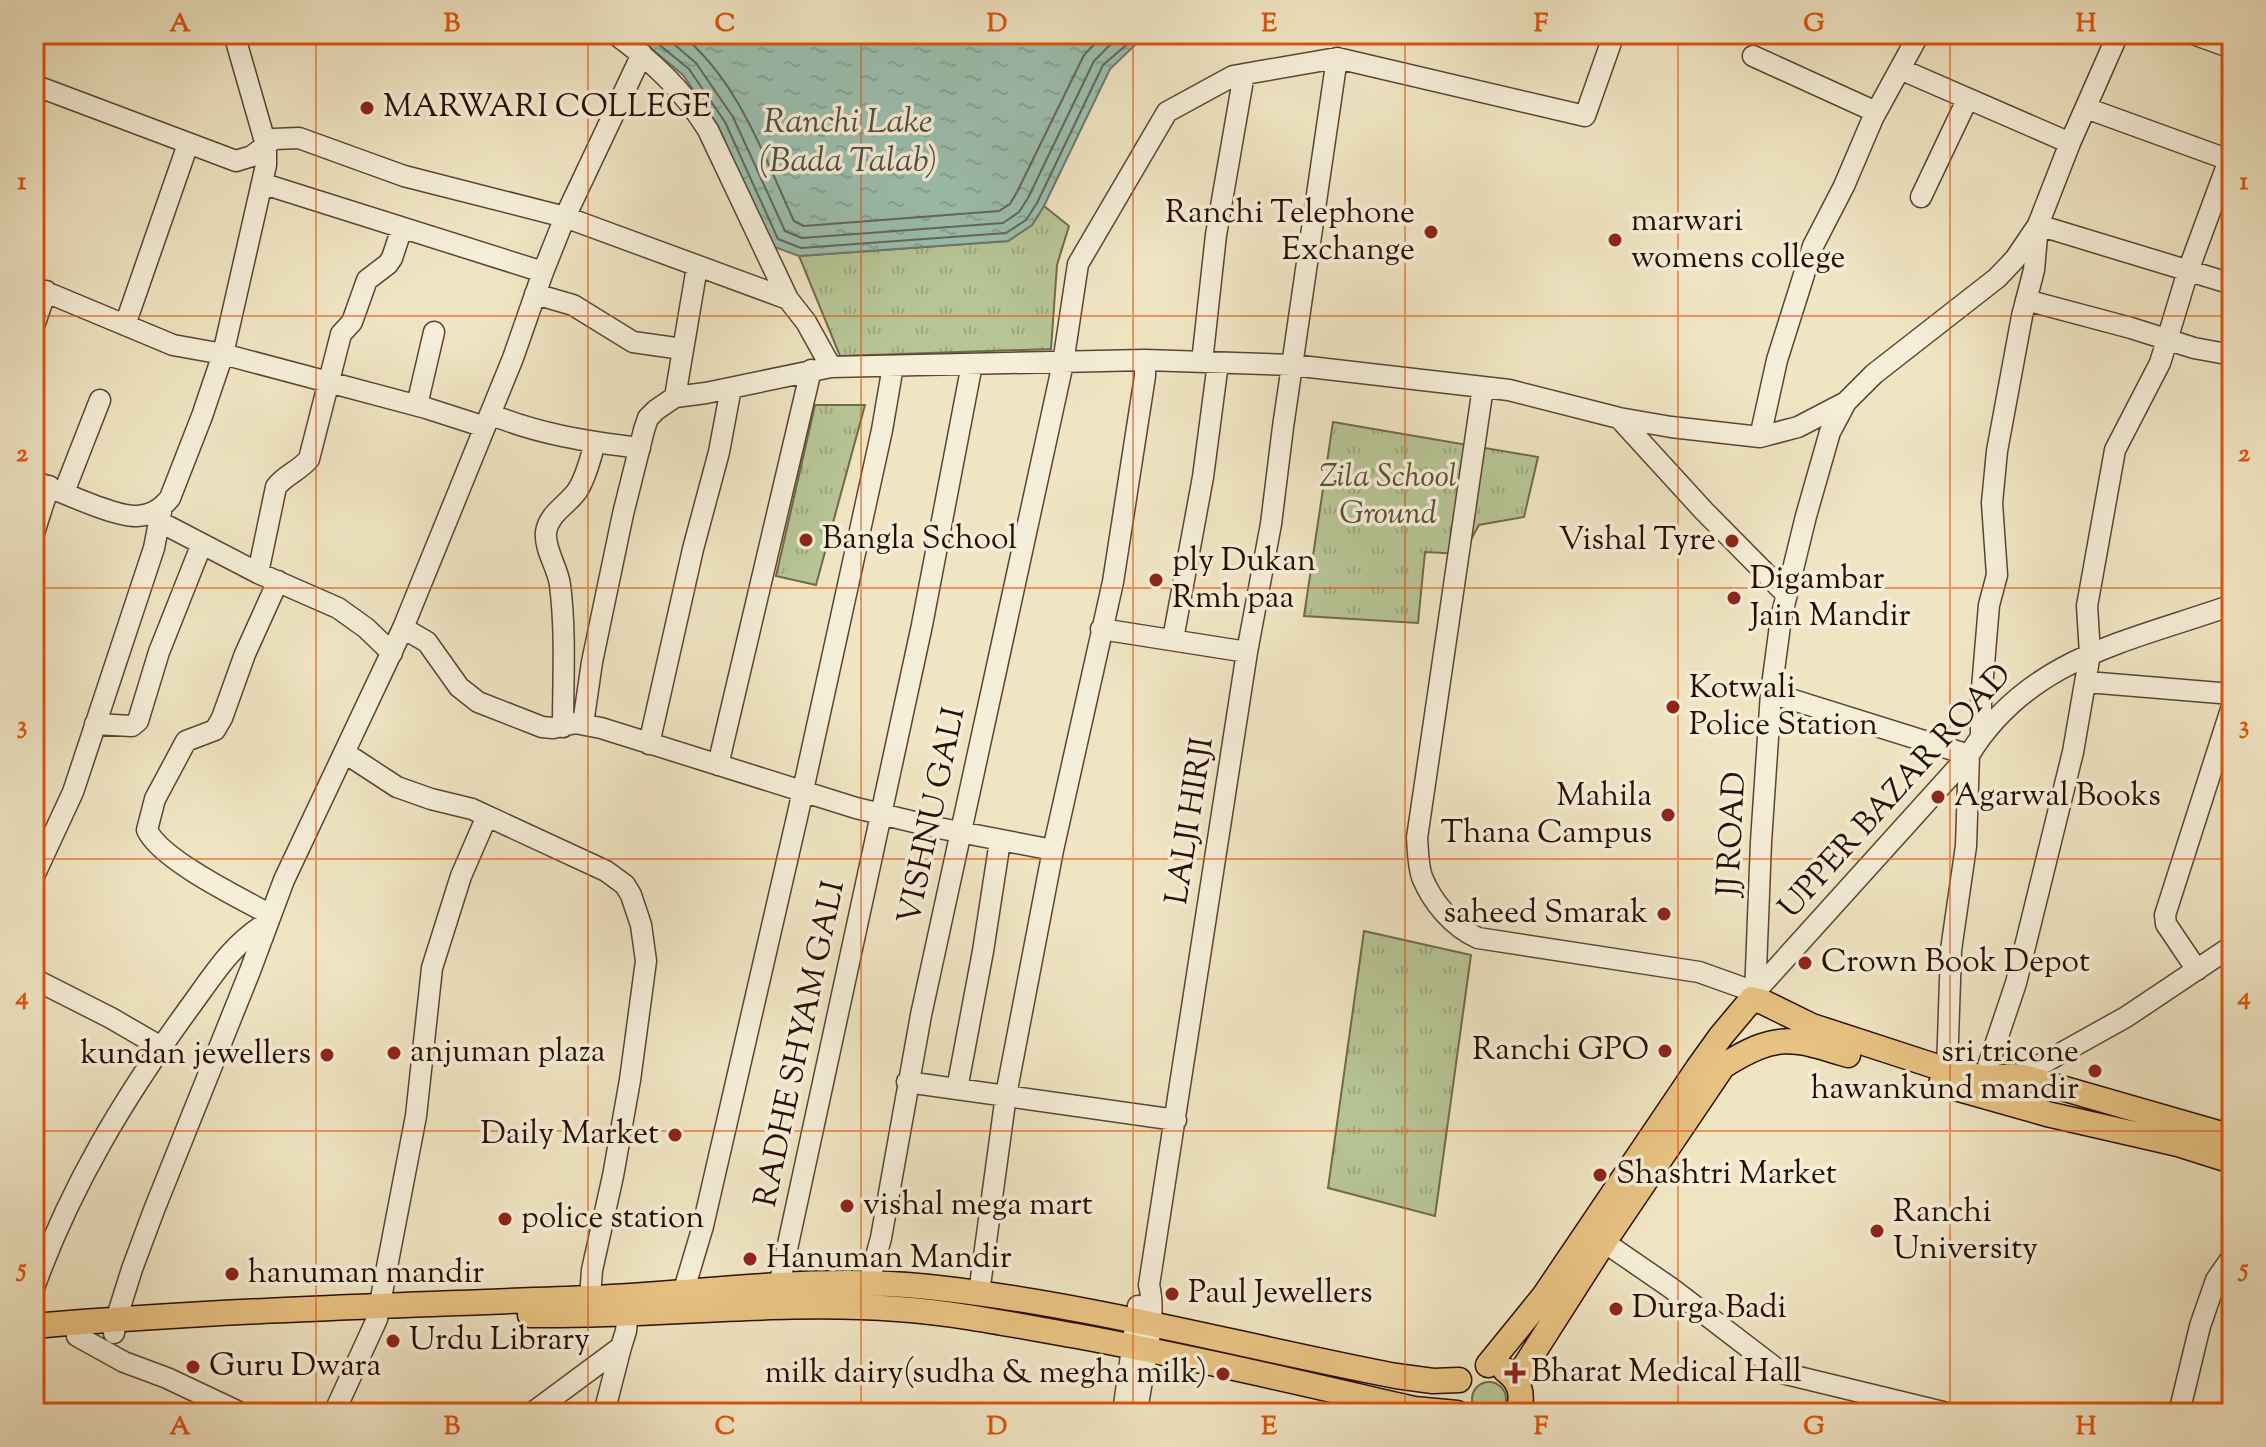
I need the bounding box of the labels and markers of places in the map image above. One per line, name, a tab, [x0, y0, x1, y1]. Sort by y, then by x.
place label: MARWARI COLLEGE	[383, 85, 711, 131]
marker: MARWARI COLLEGE	[358, 99, 376, 117]
place label: Ranchi Telephone Exchange	[1165, 191, 1415, 274]
place label: marwari womens college	[1631, 199, 1846, 282]
marker: Ranchi Telephone Exchange	[1422, 223, 1440, 241]
marker: marwari womens college	[1606, 231, 1624, 249]
place label: Bangla School	[822, 517, 1017, 563]
place label: Vishal Tyre	[1559, 518, 1716, 564]
marker: Bangla School	[797, 531, 815, 549]
marker: Vishal Tyre	[1723, 532, 1741, 550]
place label: ply Dukan Rmh paa	[1172, 539, 1316, 622]
place label: Digambar Jain Mandir	[1748, 557, 1911, 640]
marker: ply Dukan Rmh paa	[1147, 571, 1165, 589]
marker: Digambar Jain Mandir	[1725, 589, 1743, 607]
place label: Kotwali Police Station	[1689, 666, 1878, 749]
marker: Kotwali Police Station	[1664, 698, 1682, 716]
place label: Mahila Thana Campus	[1440, 774, 1652, 857]
place label: Agarwal Books	[1954, 774, 2161, 820]
marker: Agarwal Books	[1929, 788, 1947, 806]
marker: Mahila Thana Campus	[1659, 806, 1677, 824]
place label: saheed Smarak	[1443, 891, 1648, 937]
marker: saheed Smarak	[1655, 905, 1673, 923]
place label: Crown Book Depot	[1821, 940, 2090, 986]
marker: Crown Book Depot	[1796, 954, 1814, 972]
place label: Ranchi GPO	[1472, 1028, 1649, 1074]
place label: anjuman plaza	[410, 1030, 606, 1076]
place label: sri tricone hawankund mandir	[1811, 1030, 2079, 1113]
place label: kundan jewellers	[80, 1032, 311, 1078]
marker: Ranchi GPO	[1656, 1042, 1674, 1060]
marker: anjuman plaza	[385, 1044, 403, 1062]
marker: kundan jewellers	[318, 1046, 336, 1064]
marker: sri tricone hawankund mandir	[2086, 1062, 2104, 1080]
place label: Daily Market	[480, 1112, 659, 1158]
marker: Daily Market	[666, 1126, 684, 1144]
place label: Shashtri Market	[1616, 1152, 1837, 1198]
marker: Shashtri Market	[1591, 1166, 1609, 1184]
place label: vishal mega mart	[863, 1183, 1093, 1229]
place label: Ranchi University	[1893, 1190, 2038, 1273]
place label: police station	[521, 1196, 704, 1242]
marker: vishal mega mart	[838, 1197, 856, 1215]
marker: police station	[496, 1210, 514, 1228]
marker: Ranchi University	[1868, 1222, 1886, 1240]
place label: Hanuman Mandir	[766, 1236, 1012, 1282]
marker: Hanuman Mandir	[741, 1250, 759, 1268]
place label: hanuman mandir	[248, 1251, 484, 1297]
marker: hanuman mandir	[223, 1265, 241, 1283]
place label: Paul Jewellers	[1188, 1271, 1373, 1317]
marker: Paul Jewellers	[1163, 1285, 1181, 1303]
place label: Durga Badi	[1632, 1286, 1787, 1332]
marker: Durga Badi	[1607, 1300, 1625, 1318]
place label: Urdu Library	[409, 1318, 590, 1364]
marker: Urdu Library	[384, 1332, 402, 1350]
place label: Guru Dwara	[209, 1344, 381, 1390]
place label: Bharat Medical Hall	[1531, 1350, 1802, 1396]
place label: milk dairy(sudha & megha milk)	[765, 1351, 1207, 1397]
marker: Guru Dwara	[184, 1358, 202, 1376]
marker: Bharat Medical Hall	[1506, 1364, 1524, 1382]
marker: milk dairy(sudha & megha milk)	[1214, 1365, 1232, 1383]

